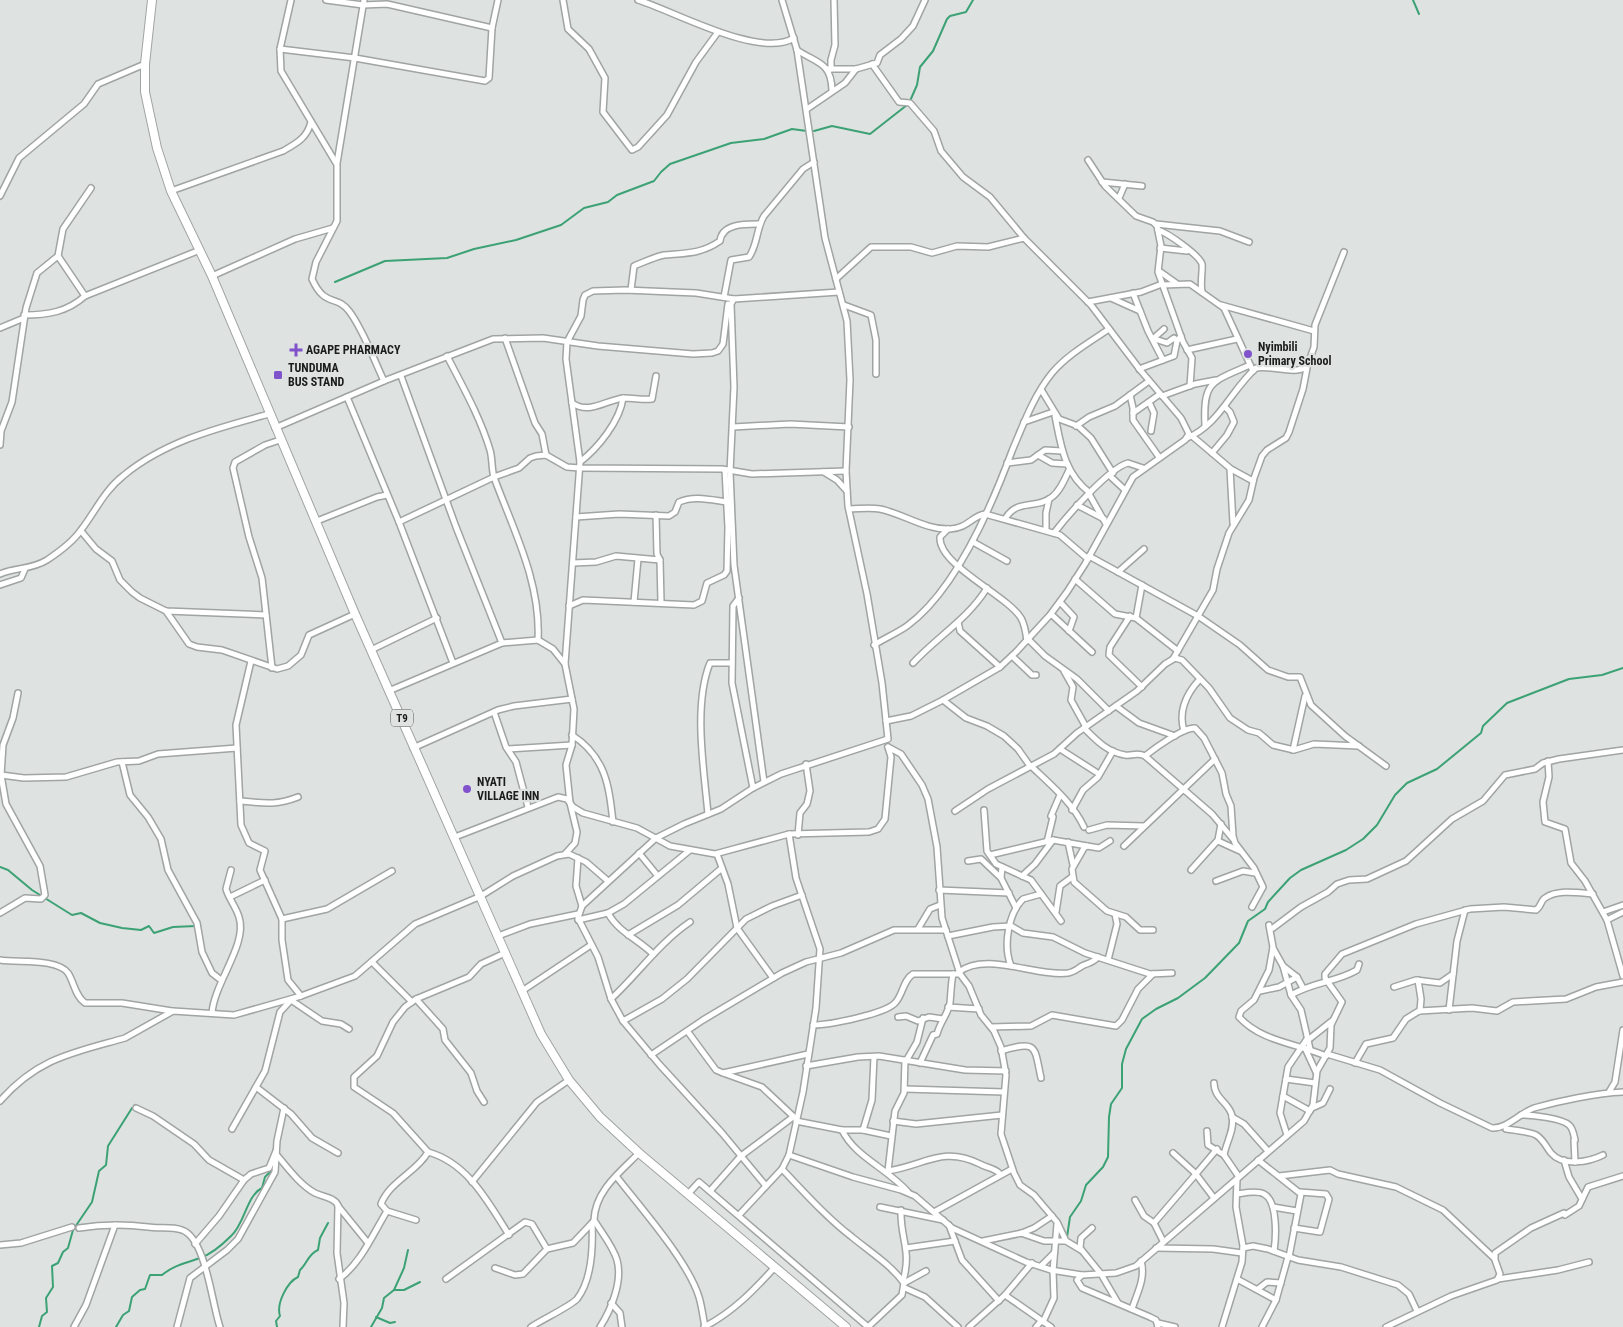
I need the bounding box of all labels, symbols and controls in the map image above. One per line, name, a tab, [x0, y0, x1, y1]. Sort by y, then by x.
place label: Nyimbili Primary School	[1258, 340, 1331, 368]
place label: AGAPE PHARMACY	[306, 343, 401, 357]
marker: AGAPE PHARMACY	[290, 344, 302, 356]
marker: Nyimbili Primary School	[1242, 348, 1254, 360]
place label: TUNDUMA BUS STAND	[288, 361, 345, 389]
marker: TUNDUMA BUS STAND	[272, 369, 284, 381]
road number: T9	[391, 710, 413, 726]
place label: NYATI VILLAGE INN	[477, 775, 539, 803]
marker: NYATI VILLAGE INN	[461, 783, 473, 795]

